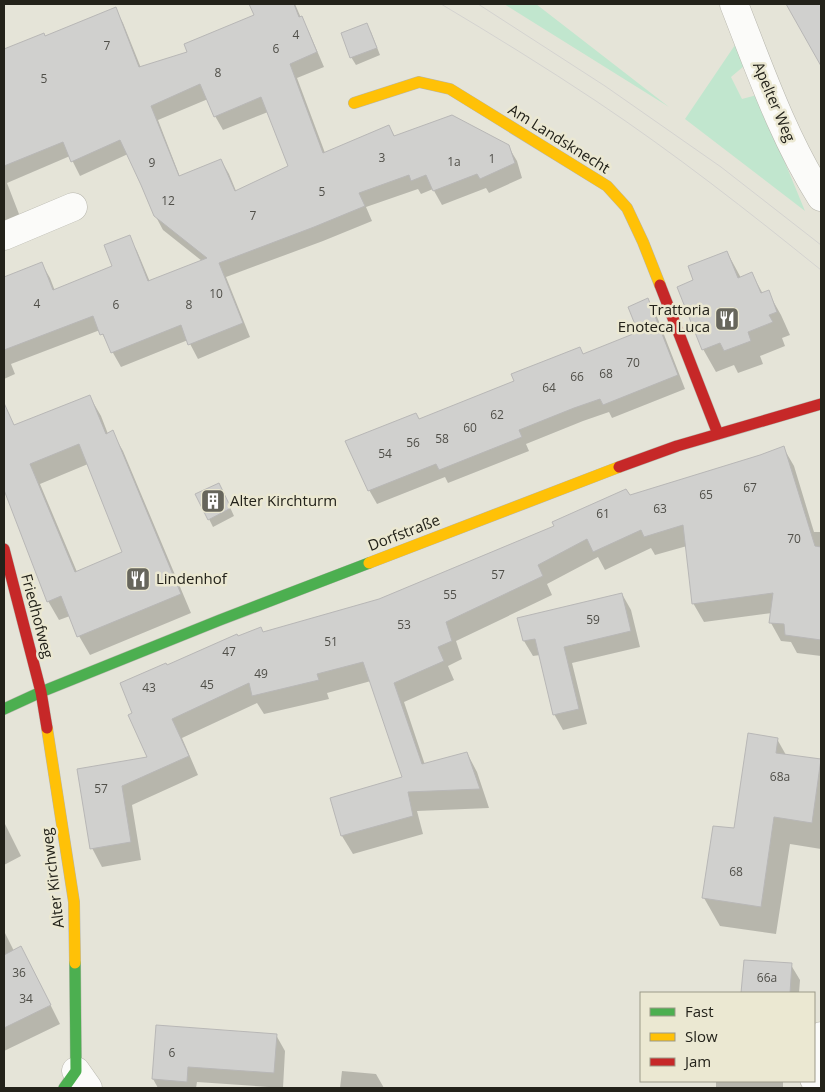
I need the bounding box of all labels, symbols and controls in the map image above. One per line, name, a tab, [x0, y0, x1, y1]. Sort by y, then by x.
house number: 4	[293, 26, 300, 43]
house number: 7	[104, 37, 111, 54]
house number: 6	[273, 40, 280, 57]
street label: Apelter Weg	[749, 59, 801, 145]
house number: 8	[215, 64, 222, 81]
house number: 5	[41, 70, 48, 87]
street label: Am Landsknecht	[505, 99, 614, 177]
house number: 3	[379, 149, 386, 166]
house number: 1	[489, 150, 495, 167]
house number: 1a	[447, 153, 461, 170]
house number: 9	[149, 154, 156, 171]
house number: 5	[319, 183, 326, 200]
house number: 12	[161, 192, 175, 209]
house number: 7	[250, 207, 257, 224]
house number: 10	[209, 285, 223, 302]
house number: 4	[34, 295, 41, 312]
house number: 6	[113, 296, 120, 313]
house number: 8	[186, 296, 193, 313]
place label: Trattoria Enoteca Luca	[618, 299, 710, 336]
restaurant icon: Trattoria Enoteca Luca	[714, 306, 740, 332]
house number: 70	[626, 354, 640, 371]
house number: 68	[599, 365, 613, 382]
house number: 66	[570, 368, 584, 385]
house number: 64	[542, 379, 556, 396]
house number: 62	[490, 406, 504, 423]
house number: 60	[463, 419, 477, 436]
house number: 58	[435, 430, 449, 447]
house number: 56	[406, 434, 420, 451]
house number: 54	[378, 445, 392, 462]
house number: 67	[743, 479, 757, 496]
house number: 65	[699, 486, 713, 503]
building icon: Alter Kirchturm	[200, 488, 226, 514]
place label: Alter Kirchturm	[230, 490, 337, 510]
house number: 63	[653, 500, 667, 517]
house number: 61	[596, 505, 610, 522]
street label: Dorfstraße	[365, 509, 443, 555]
house number: 70	[787, 530, 801, 547]
restaurant icon: Lindenhof	[125, 566, 151, 592]
house number: 57	[491, 566, 505, 583]
place label: Lindenhof	[156, 568, 228, 588]
street label: Friedhofweg	[17, 571, 59, 660]
house number: 55	[443, 586, 457, 603]
house number: 59	[586, 611, 600, 628]
house number: 53	[397, 616, 411, 633]
house number: 51	[324, 633, 338, 650]
house number: 47	[222, 643, 236, 660]
house number: 49	[254, 665, 268, 682]
house number: 45	[200, 676, 214, 693]
house number: 43	[142, 679, 156, 696]
house number: 68a	[770, 768, 790, 785]
house number: 57	[94, 780, 108, 797]
street label: Alter Kirchweg	[36, 827, 68, 929]
house number: 68	[729, 863, 743, 880]
house number: 36	[12, 964, 26, 981]
house number: 66a	[757, 969, 777, 986]
house number: 34	[19, 990, 33, 1007]
legend	[640, 992, 815, 1082]
text: Fast	[685, 1001, 714, 1021]
text: Slow	[685, 1026, 718, 1046]
house number: 6	[169, 1044, 176, 1061]
text: Jam	[683, 1051, 711, 1071]

